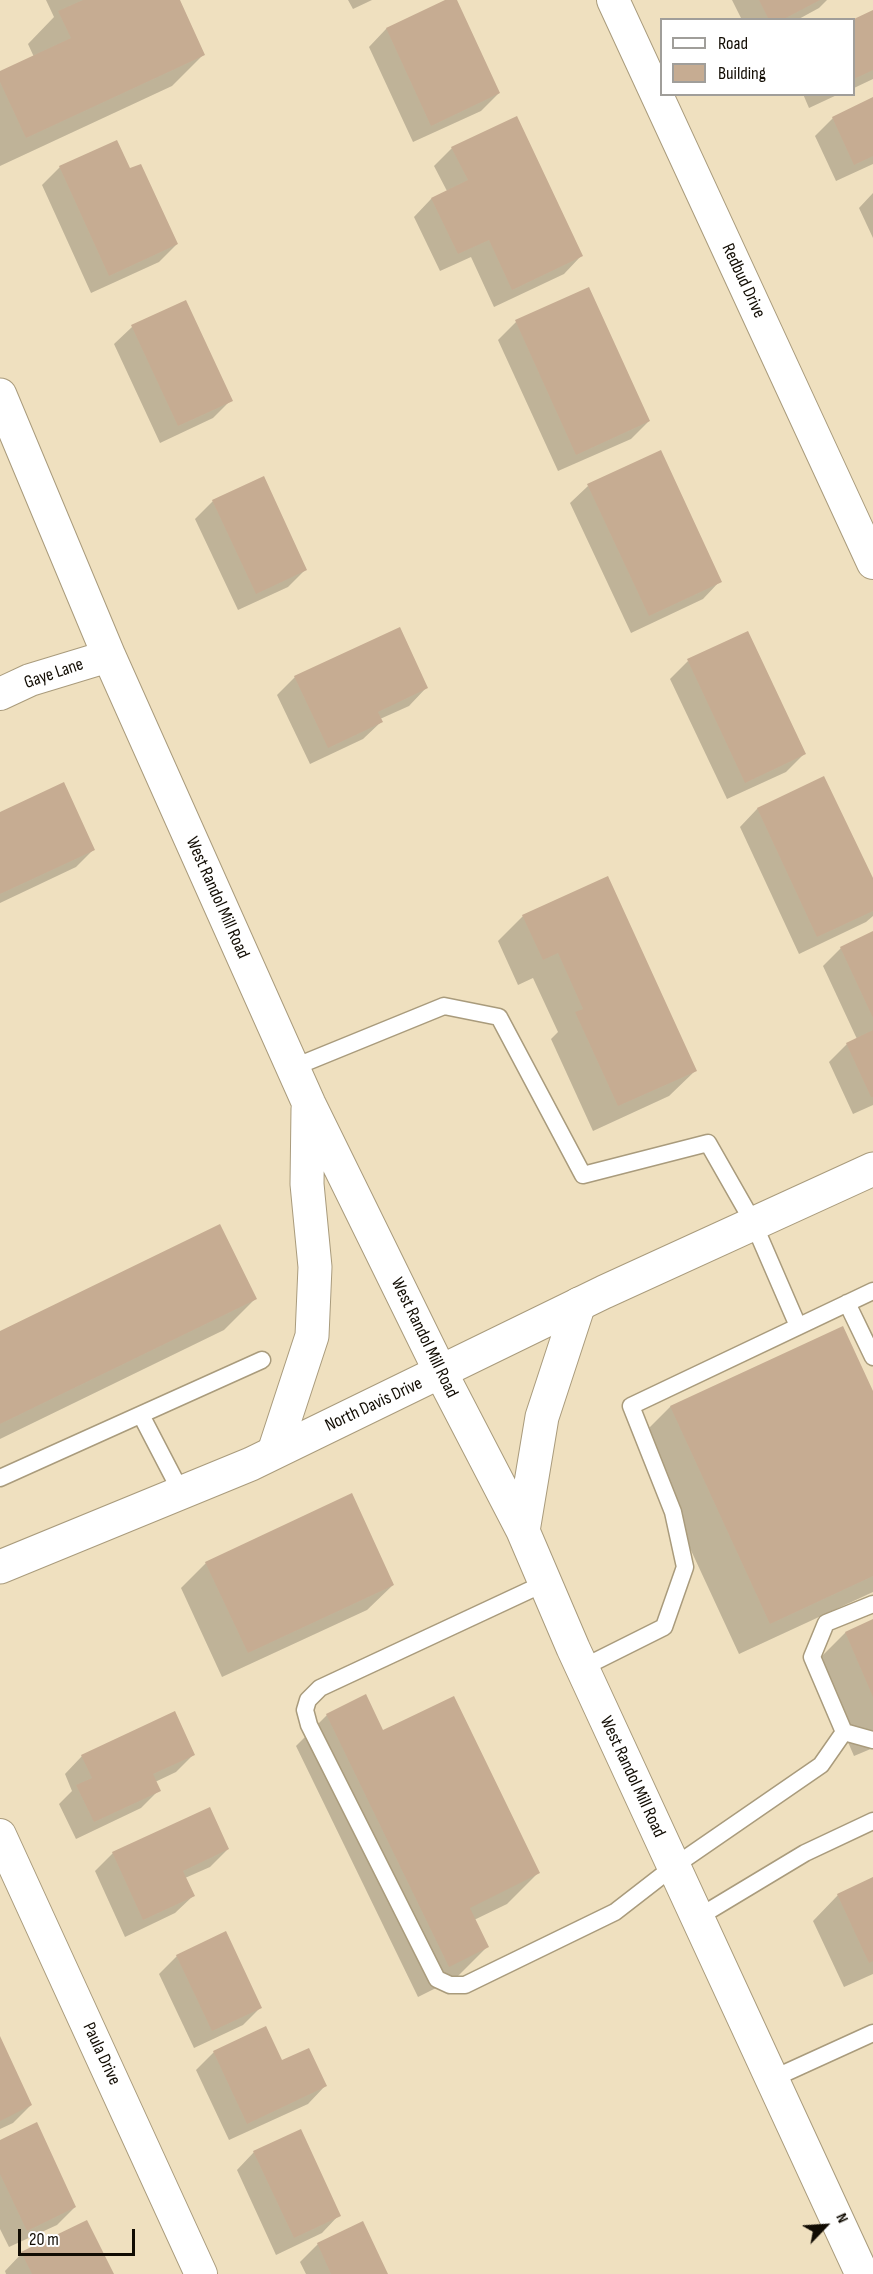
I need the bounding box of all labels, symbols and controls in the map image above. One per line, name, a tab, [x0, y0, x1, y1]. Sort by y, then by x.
legend	[660, 18, 855, 96]
text: Road	[718, 33, 748, 54]
text: Building	[718, 63, 766, 84]
street label: Redbud Drive	[716, 240, 770, 322]
street label: Gaye Lane	[22, 654, 86, 694]
street label: West Randol Mill Road	[181, 834, 253, 962]
street label: West Randol Mill Road	[386, 1274, 462, 1402]
street label: North Davis Drive	[322, 1373, 426, 1437]
street label: West Randol Mill Road	[595, 1713, 669, 1841]
street label: Paula Drive	[77, 2019, 125, 2089]
north arrow	[795, 2196, 855, 2256]
text: N	[831, 2210, 852, 2226]
scale bar	[21, 2217, 138, 2255]
text: 20 m	[29, 2229, 59, 2250]

